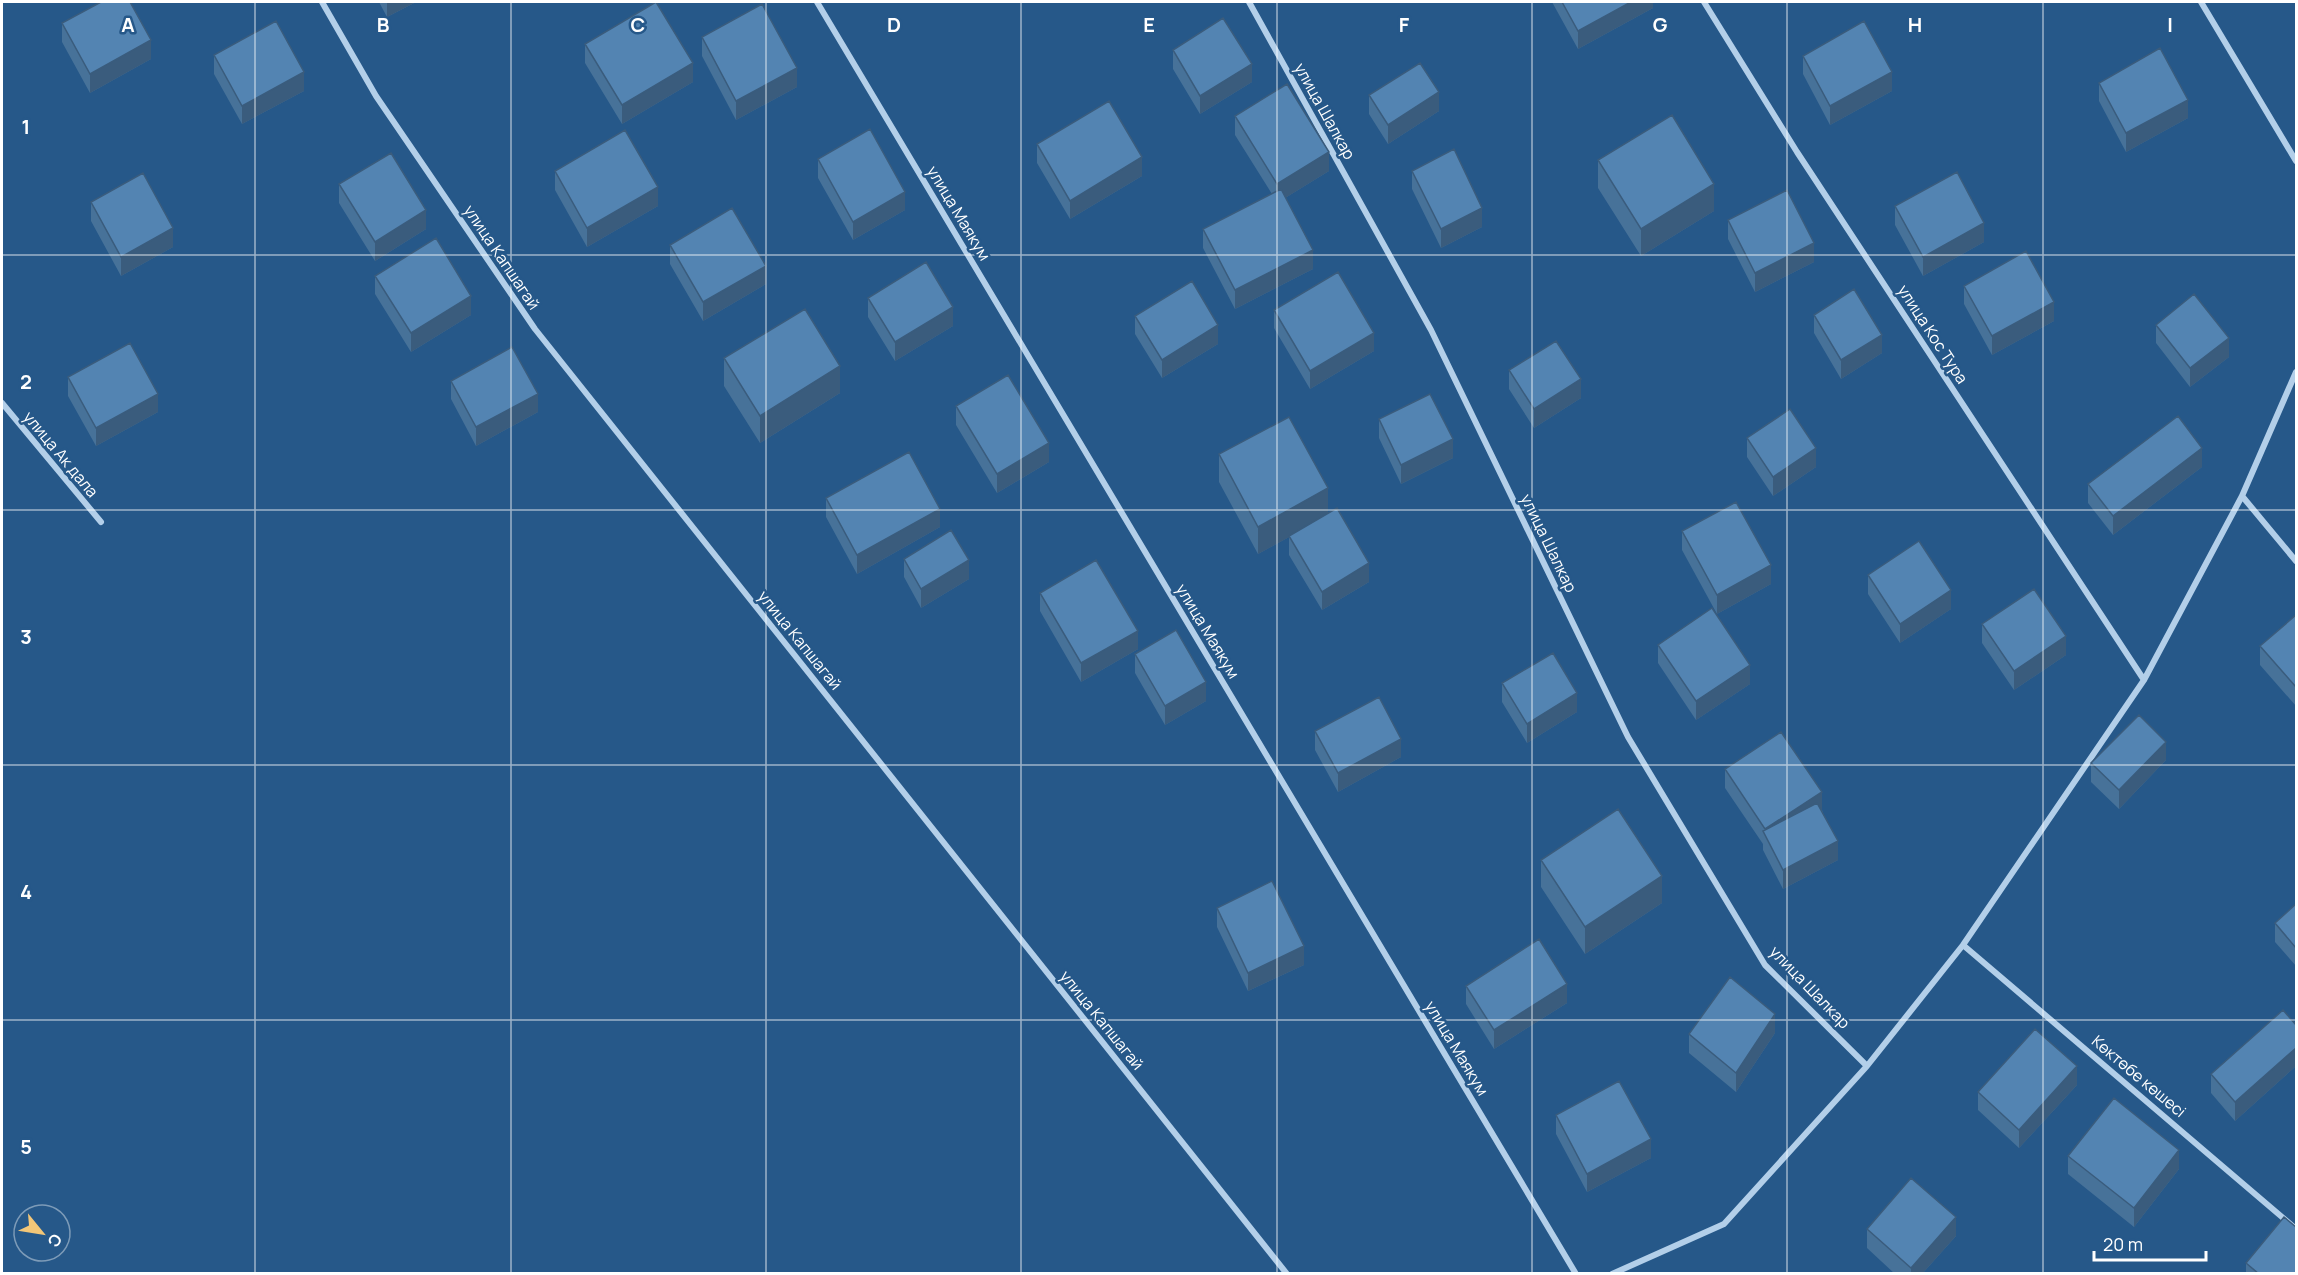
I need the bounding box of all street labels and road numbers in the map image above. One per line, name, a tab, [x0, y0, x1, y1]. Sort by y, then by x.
street label: улица Шалкар	[1289, 59, 1361, 163]
street label: улица Маякум	[922, 161, 996, 265]
street label: улица Капшагай	[459, 200, 545, 314]
street label: улица Кос Тура	[1893, 280, 1973, 388]
street label: улица Ак дала	[18, 406, 104, 502]
street label: улица Шалкар	[1516, 490, 1582, 596]
street label: улица Маякум	[1171, 579, 1245, 683]
street label: улица Капшагай	[753, 586, 847, 694]
street label: улица Шалкар	[1765, 941, 1855, 1033]
street label: улица Капшагай	[1055, 966, 1149, 1074]
street label: улица Маякум	[1420, 996, 1494, 1100]
street label: Көктөбе көшесі	[2087, 1030, 2191, 1122]

